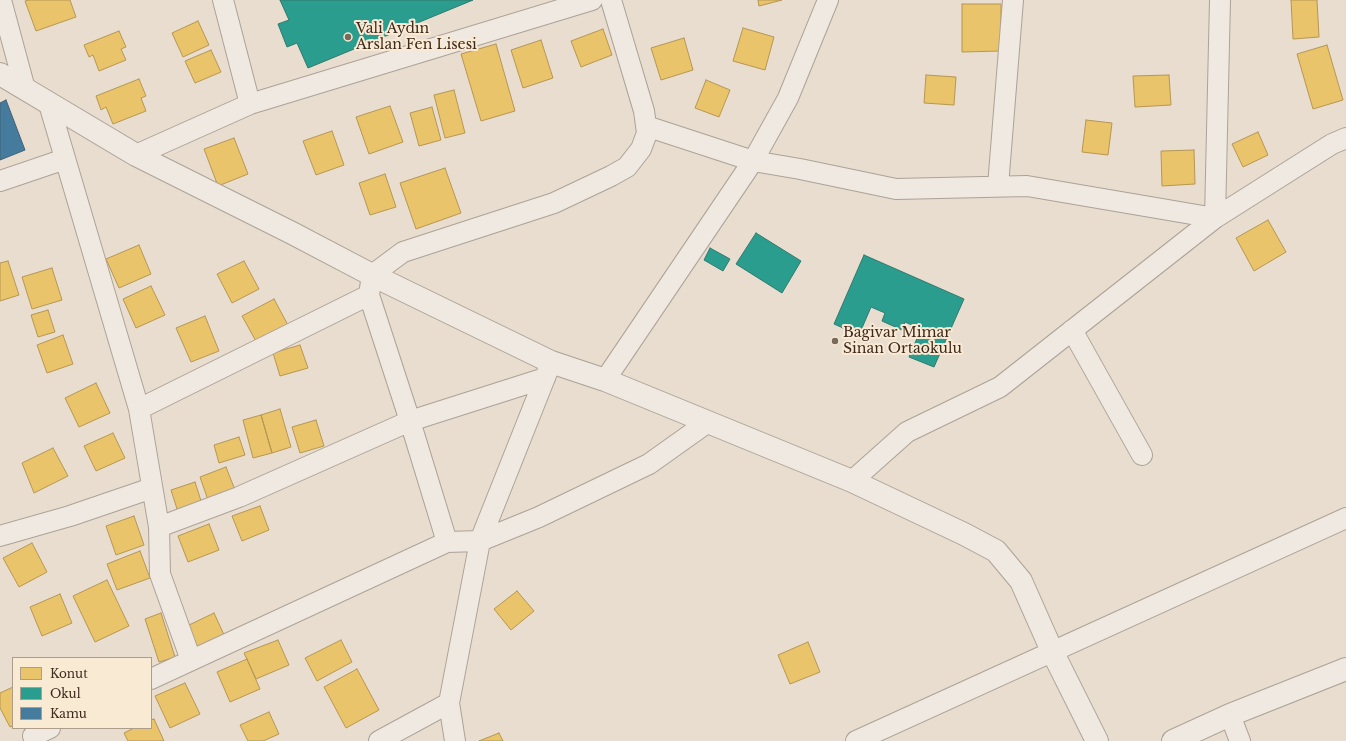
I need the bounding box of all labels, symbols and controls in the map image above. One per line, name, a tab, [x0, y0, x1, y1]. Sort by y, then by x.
place label: Vali Aydın Arslan Fen Lisesi	[356, 21, 477, 54]
marker: Vali Aydın Arslan Fen Lisesi	[343, 32, 353, 42]
place label: Bagivar Mimar Sinan Ortaokulu	[843, 325, 962, 358]
marker: Bagivar Mimar Sinan Ortaokulu	[830, 336, 840, 346]
legend	[12, 657, 152, 729]
text: Konut	[50, 666, 88, 681]
text: Okul	[50, 686, 81, 701]
text: Kamu	[50, 706, 87, 721]

